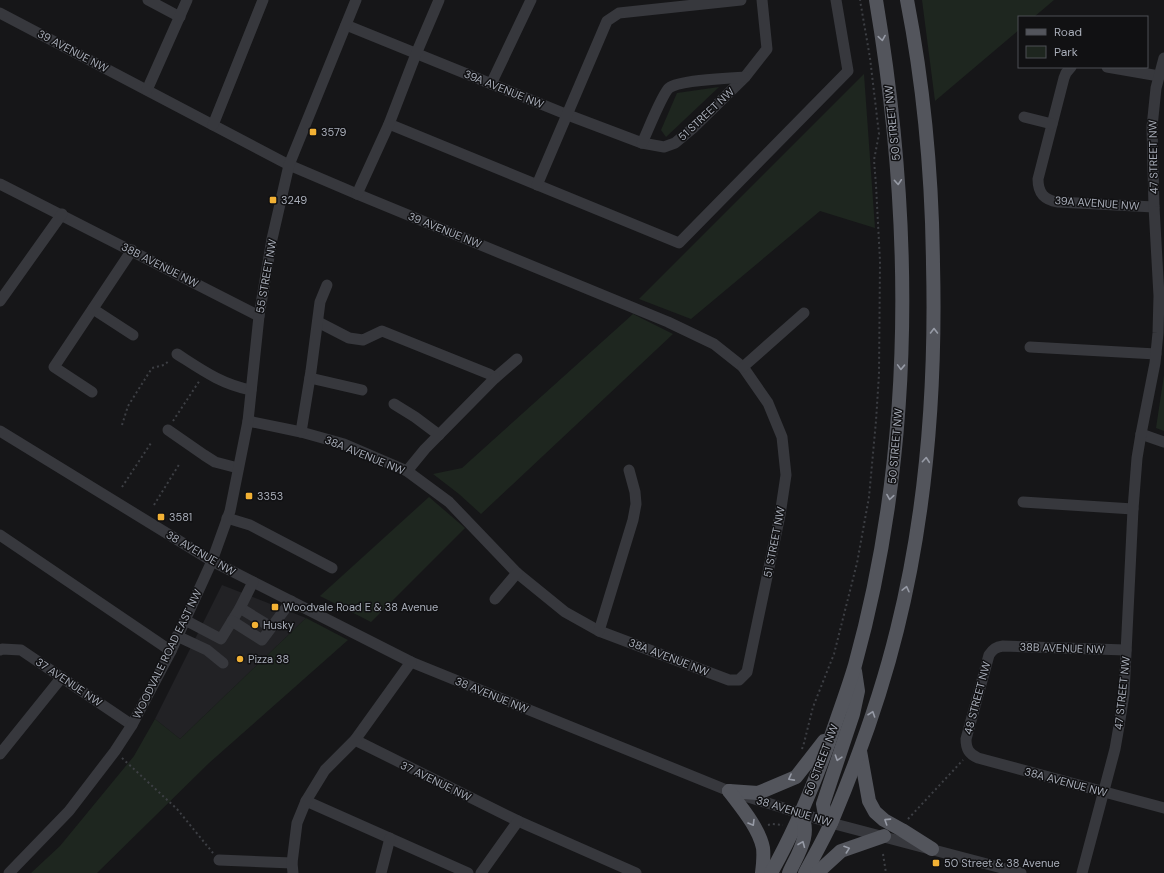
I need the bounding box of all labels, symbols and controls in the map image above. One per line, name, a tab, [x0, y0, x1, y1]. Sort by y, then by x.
legend	[1018, 16, 1148, 68]
text: Road	[1054, 24, 1082, 40]
street label: 39 AVENUE NW	[35, 27, 111, 76]
one-way arrow	[877, 35, 886, 42]
text: Park	[1054, 44, 1078, 60]
street label: 39A AVENUE NW	[462, 67, 546, 112]
street label: 51 STREET NW	[675, 84, 737, 144]
street label: 50 STREET NW	[881, 84, 903, 161]
street label: 47 STREET NW	[1145, 119, 1161, 194]
place label: 3579	[321, 125, 347, 139]
marker: 3579	[308, 127, 318, 137]
one-way arrow	[893, 179, 902, 185]
place label: 3249	[281, 193, 307, 207]
street label: 39A AVENUE NW	[1054, 193, 1140, 213]
marker: 3249	[268, 195, 278, 205]
street label: 39 AVENUE NW	[406, 209, 484, 251]
street label: 55 STREET NW	[253, 238, 279, 314]
street label: 38B AVENUE NW	[119, 240, 201, 291]
one-way arrow	[930, 328, 938, 334]
one-way arrow	[896, 364, 905, 370]
street label: 50 STREET NW	[885, 407, 905, 484]
street label: 38A AVENUE NW	[323, 433, 407, 478]
one-way arrow	[921, 457, 930, 463]
place label: 3353	[257, 489, 283, 503]
marker: 3353	[244, 491, 254, 501]
one-way arrow	[886, 494, 895, 500]
street label: 51 STREET NW	[760, 505, 788, 579]
place label: 3581	[169, 510, 192, 524]
marker: 3581	[156, 512, 166, 522]
street label: 38 AVENUE NW	[164, 527, 239, 579]
one-way arrow	[902, 586, 910, 592]
street label: WOODVALE ROAD EAST NW	[129, 587, 205, 721]
place label: Woodvale Road E & 38 Avenue	[283, 600, 438, 614]
marker: Woodvale Road E & 38 Avenue	[270, 602, 280, 612]
place label: Husky	[263, 618, 294, 632]
marker: Husky	[250, 620, 260, 630]
street label: 38A AVENUE NW	[627, 635, 712, 679]
street label: 38B AVENUE NW	[1019, 640, 1105, 656]
place label: Pizza 38	[248, 652, 289, 666]
marker: Pizza 38	[235, 654, 245, 664]
street label: 37 AVENUE NW	[33, 655, 105, 710]
street label: 47 STREET NW	[1111, 655, 1133, 731]
street label: 48 STREET NW	[961, 660, 994, 736]
street label: 38 AVENUE NW	[453, 674, 531, 716]
one-way arrow	[868, 711, 876, 718]
street label: 50 STREET NW	[801, 722, 841, 798]
one-way arrow	[834, 755, 843, 762]
street label: 37 AVENUE NW	[398, 758, 474, 804]
street label: 38A AVENUE NW	[1023, 764, 1109, 800]
one-way arrow	[788, 774, 795, 781]
street label: 38 AVENUE NW	[755, 793, 834, 829]
one-way arrow	[884, 818, 891, 826]
one-way arrow	[747, 819, 754, 826]
one-way arrow	[798, 840, 806, 847]
one-way arrow	[844, 845, 851, 854]
place label: 50 Street & 38 Avenue	[944, 856, 1060, 870]
marker: 50 Street & 38 Avenue	[931, 858, 941, 868]

